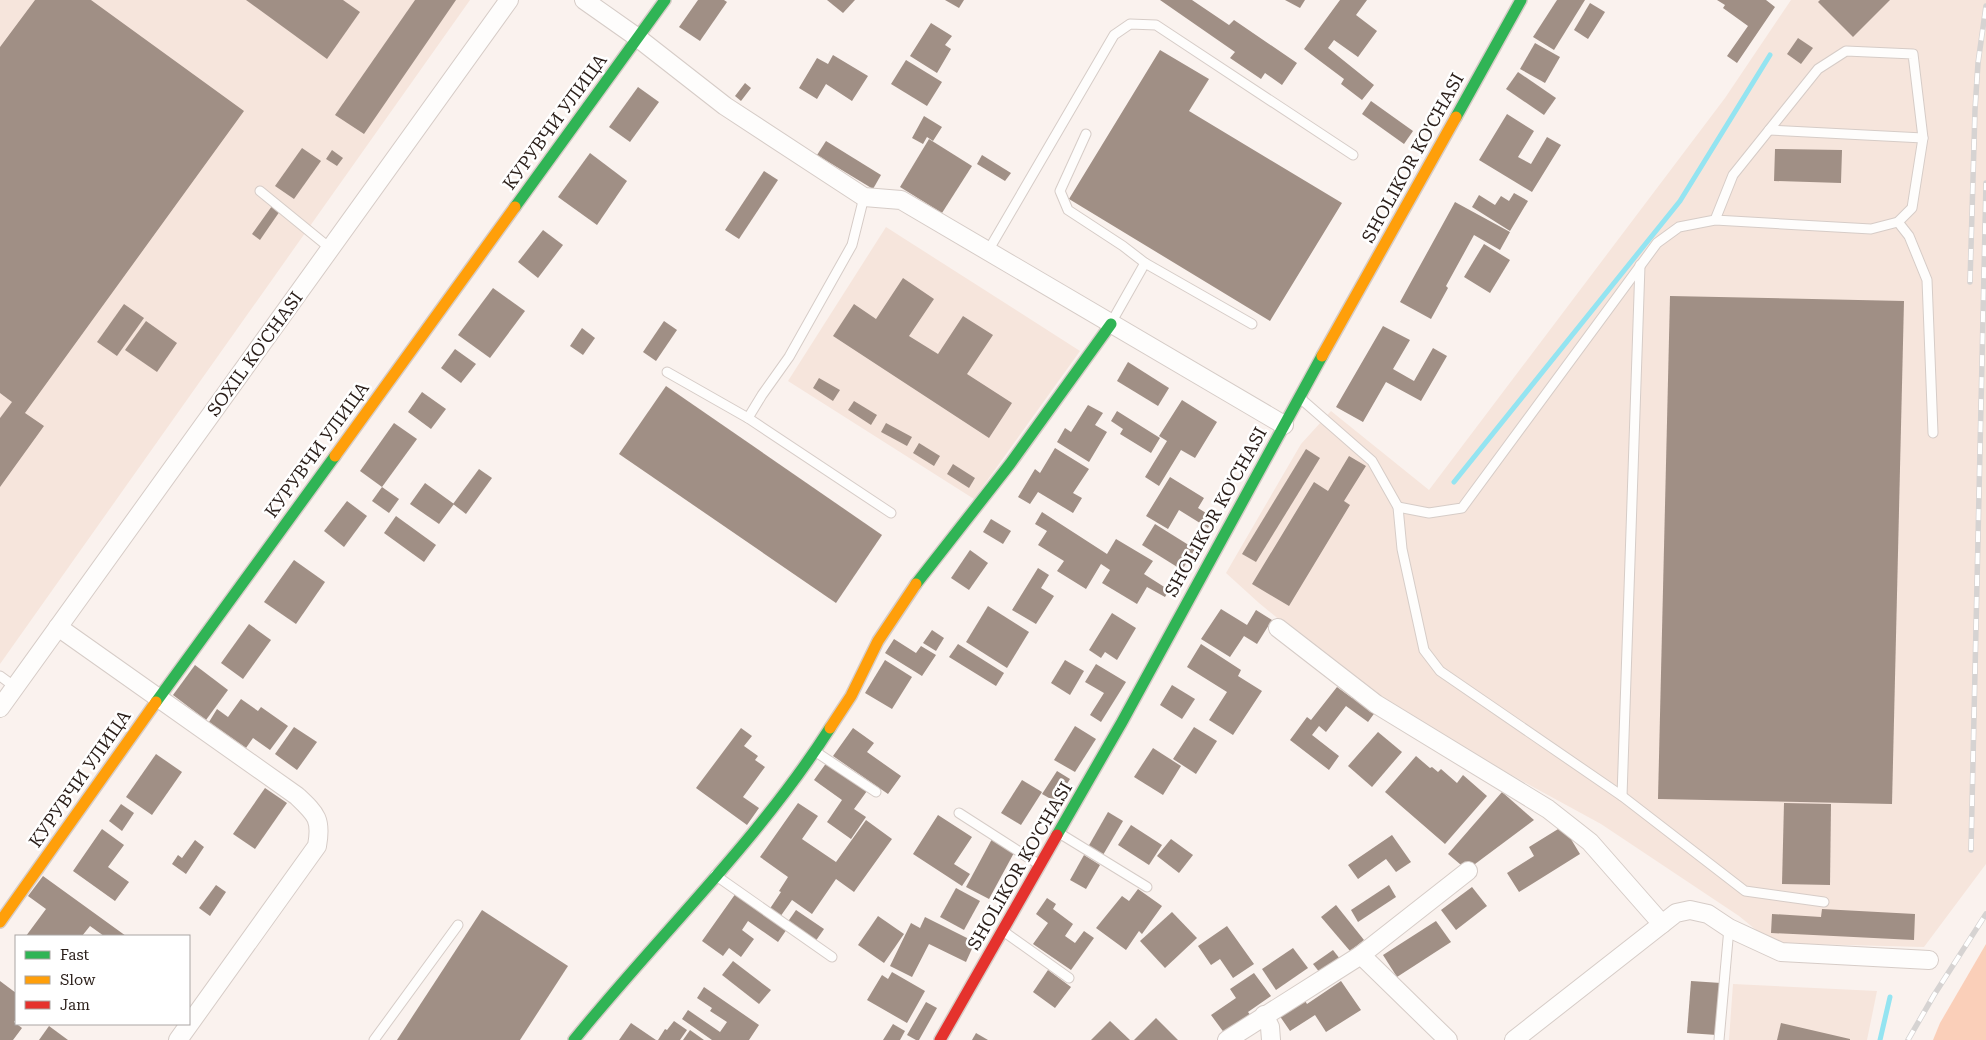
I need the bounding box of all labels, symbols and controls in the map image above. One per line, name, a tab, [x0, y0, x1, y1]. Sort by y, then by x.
street label: КУРУВЧИ УЛИЦА	[498, 49, 611, 194]
street label: SHOLIKOR KO'CHASI	[1357, 69, 1468, 246]
street label: SOXIL KO'CHASI	[202, 287, 307, 420]
street label: КУРУВЧИ УЛИЦА	[260, 377, 373, 522]
street label: SHOLIKOR KO'CHASI	[1160, 423, 1271, 600]
street label: КУРУВЧИ УЛИЦА	[24, 706, 135, 851]
street label: SHOLIKOR KO'CHASI	[963, 778, 1076, 953]
legend	[15, 935, 190, 1025]
text: Fast	[60, 946, 90, 964]
text: Slow	[60, 971, 96, 989]
text: Jam	[60, 996, 90, 1014]

